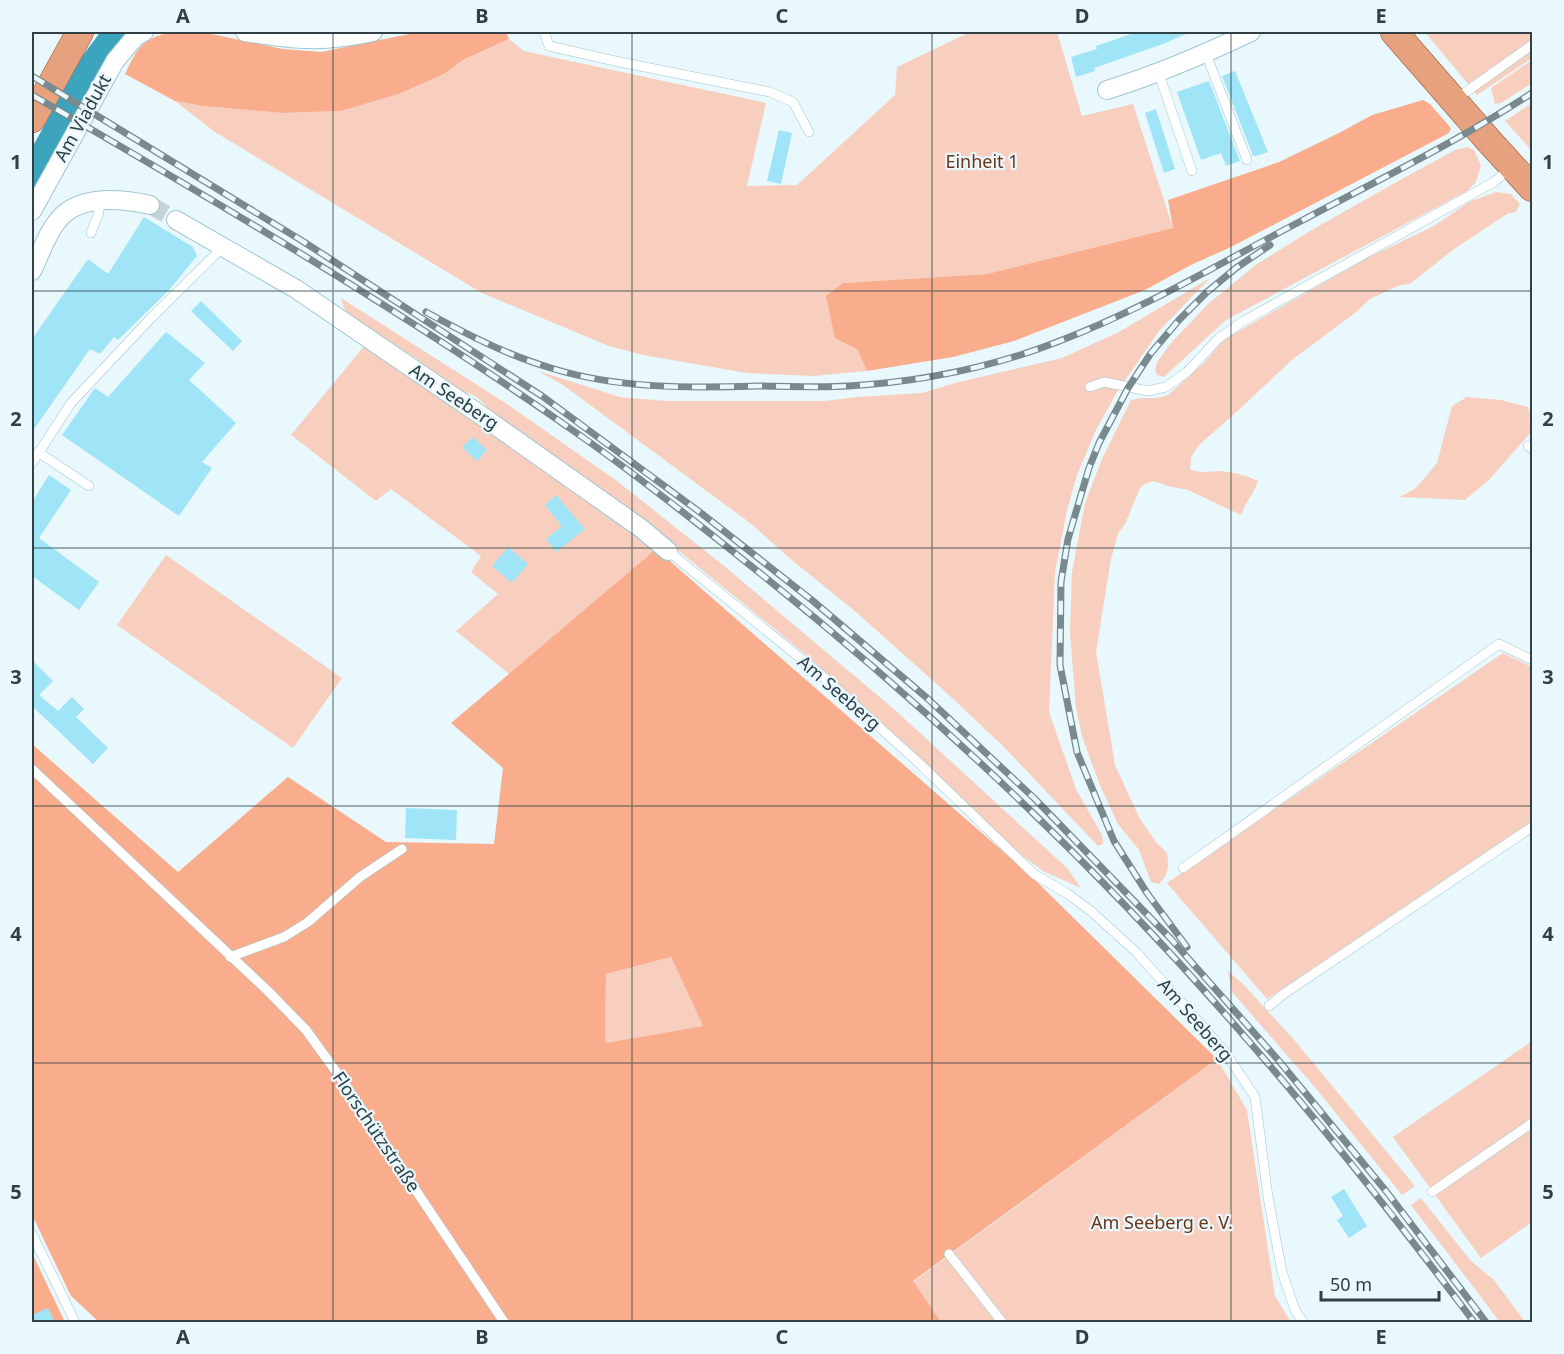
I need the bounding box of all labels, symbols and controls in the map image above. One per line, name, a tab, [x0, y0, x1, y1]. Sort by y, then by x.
text: A	[176, 2, 190, 29]
text: B	[475, 2, 489, 29]
text: C	[776, 2, 789, 29]
text: D	[1075, 2, 1089, 29]
text: E	[1375, 2, 1387, 29]
street label: Am Viadukt	[48, 69, 116, 166]
text: 1	[10, 148, 22, 175]
text: 1	[1542, 148, 1554, 175]
park label: Einheit 1	[945, 149, 1019, 173]
street label: Am Seeberg	[405, 357, 504, 435]
text: 2	[10, 405, 22, 432]
text: 2	[1542, 405, 1554, 432]
street label: Am Seeberg	[793, 649, 886, 735]
text: 3	[10, 663, 22, 690]
text: 3	[1542, 663, 1554, 690]
text: 4	[10, 920, 22, 947]
text: 4	[1542, 920, 1554, 947]
street label: Am Seeberg	[1153, 973, 1239, 1066]
street label: Florschützstraße	[328, 1066, 426, 1196]
text: 5	[10, 1178, 22, 1205]
text: 5	[1542, 1178, 1554, 1205]
park label: Am Seeberg e. V.	[1091, 1210, 1233, 1234]
scale bar	[1321, 1264, 1440, 1302]
text: 50 m	[1330, 1272, 1372, 1296]
text: A	[176, 1323, 190, 1350]
text: B	[475, 1323, 489, 1350]
text: C	[776, 1323, 789, 1350]
text: D	[1075, 1323, 1089, 1350]
text: E	[1375, 1323, 1387, 1350]

